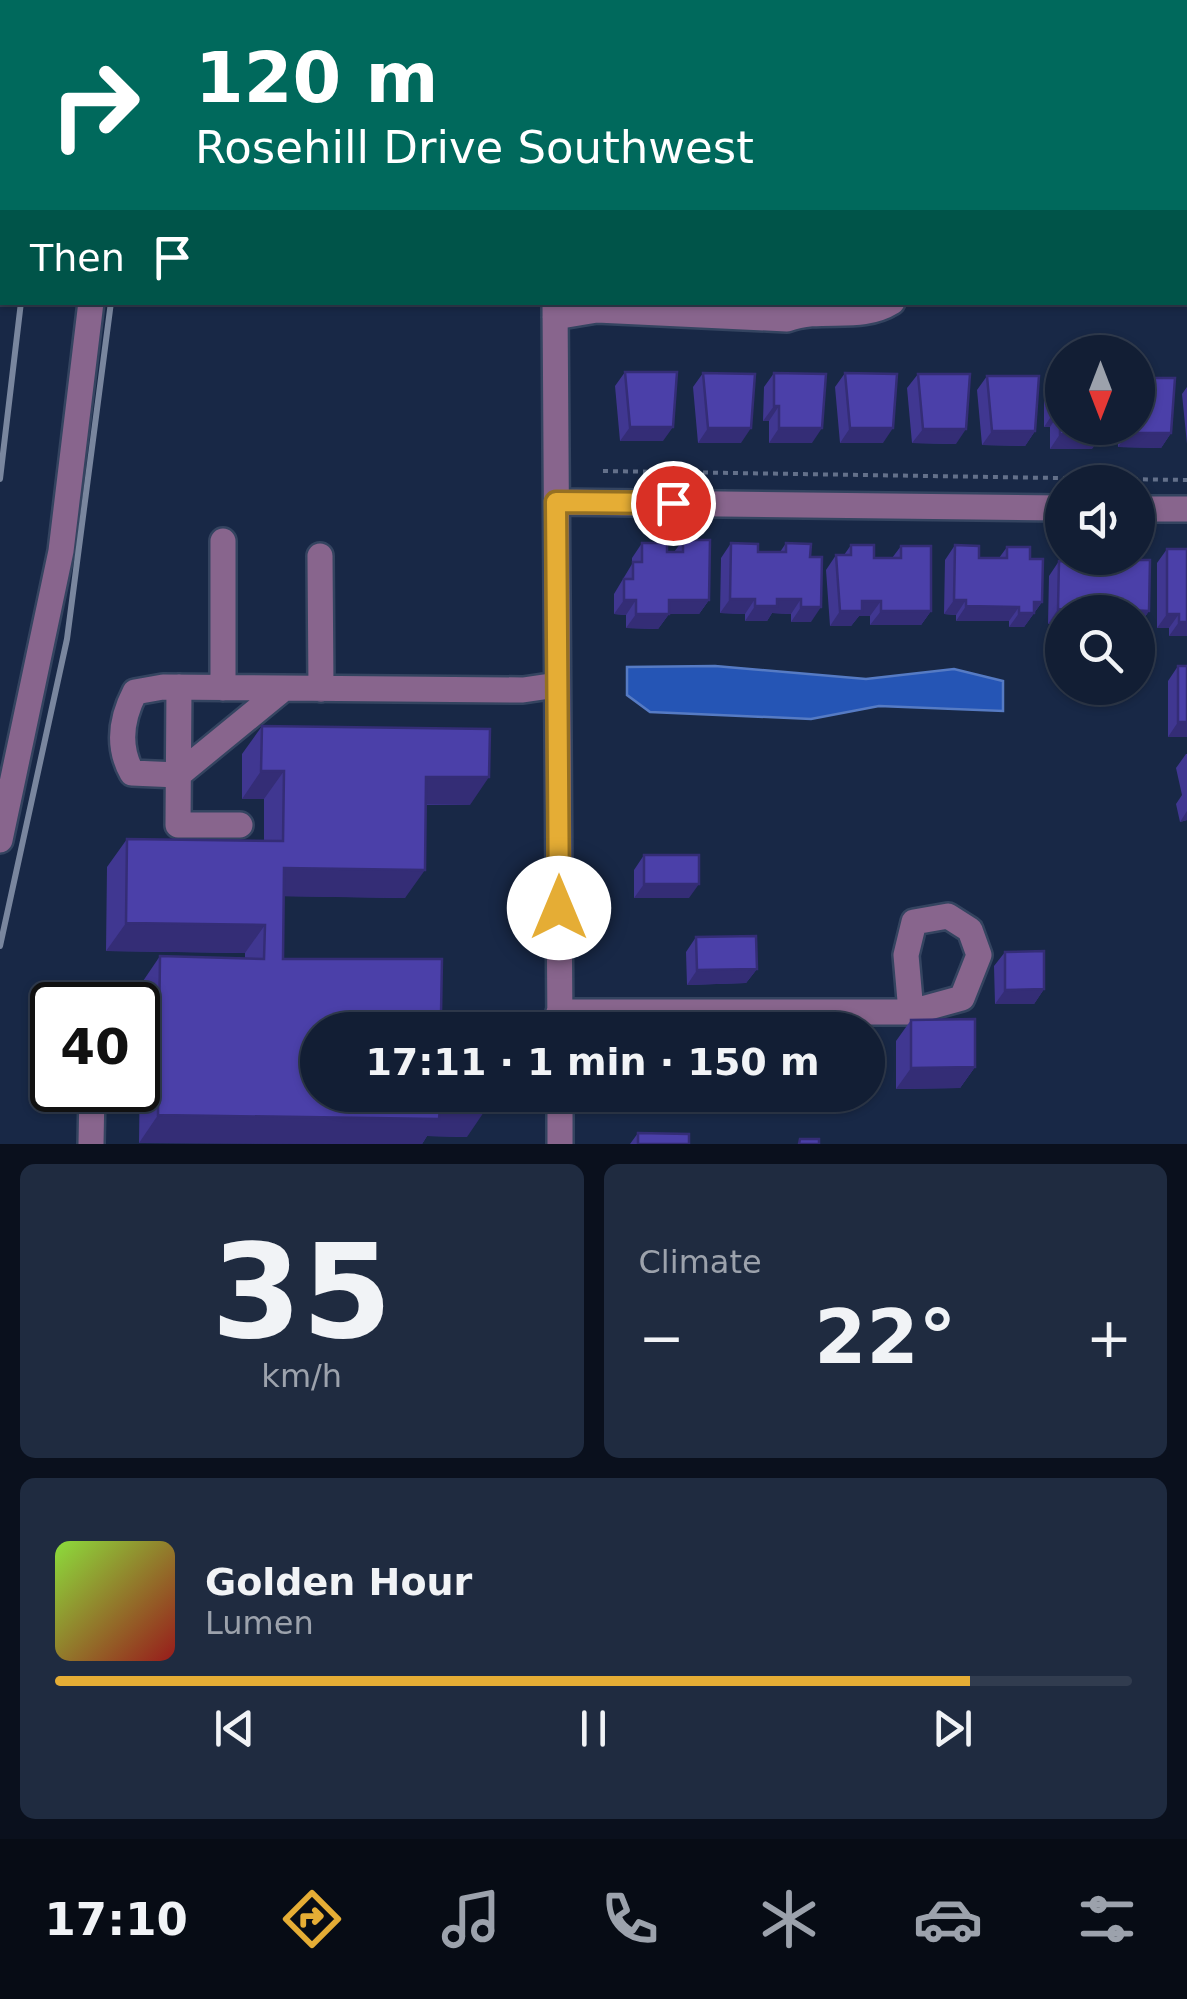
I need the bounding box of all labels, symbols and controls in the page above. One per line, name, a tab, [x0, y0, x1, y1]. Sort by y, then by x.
text: 120 m	[195, 37, 438, 119]
icon: right	[30, 40, 160, 170]
text: Rosehill Drive Southwest	[195, 121, 754, 174]
icon: arrive	[145, 230, 200, 285]
text: Then	[30, 236, 125, 280]
north arrow	[1045, 335, 1155, 445]
map controls	[1045, 335, 1155, 705]
pin	[631, 461, 716, 546]
button: sound	[1045, 465, 1155, 575]
icon: arrive	[646, 476, 701, 531]
button: search	[1045, 595, 1155, 705]
position arrow	[507, 856, 611, 960]
speed limit sign: 40	[30, 982, 160, 1112]
text: 17:11 · 1 min · 150 m	[365, 1040, 820, 1084]
text: 35	[211, 1216, 392, 1368]
text: Climate	[639, 1243, 762, 1281]
text: 22°	[814, 1293, 956, 1381]
text: −	[639, 1306, 685, 1370]
text: +	[1086, 1306, 1132, 1370]
text: km/h	[261, 1357, 342, 1395]
text: Golden Hour	[205, 1560, 472, 1604]
text: Lumen	[205, 1604, 314, 1642]
icon: previous	[207, 1701, 262, 1756]
icon: pause	[566, 1701, 621, 1756]
icon: next	[925, 1701, 980, 1756]
icon: directions	[277, 1884, 347, 1954]
icon: music	[436, 1884, 506, 1954]
icon: phone	[595, 1884, 665, 1954]
icon: climate	[754, 1884, 824, 1954]
icon: car	[913, 1884, 983, 1954]
icon: filters	[1072, 1884, 1142, 1954]
text: 17:10	[45, 1893, 188, 1946]

